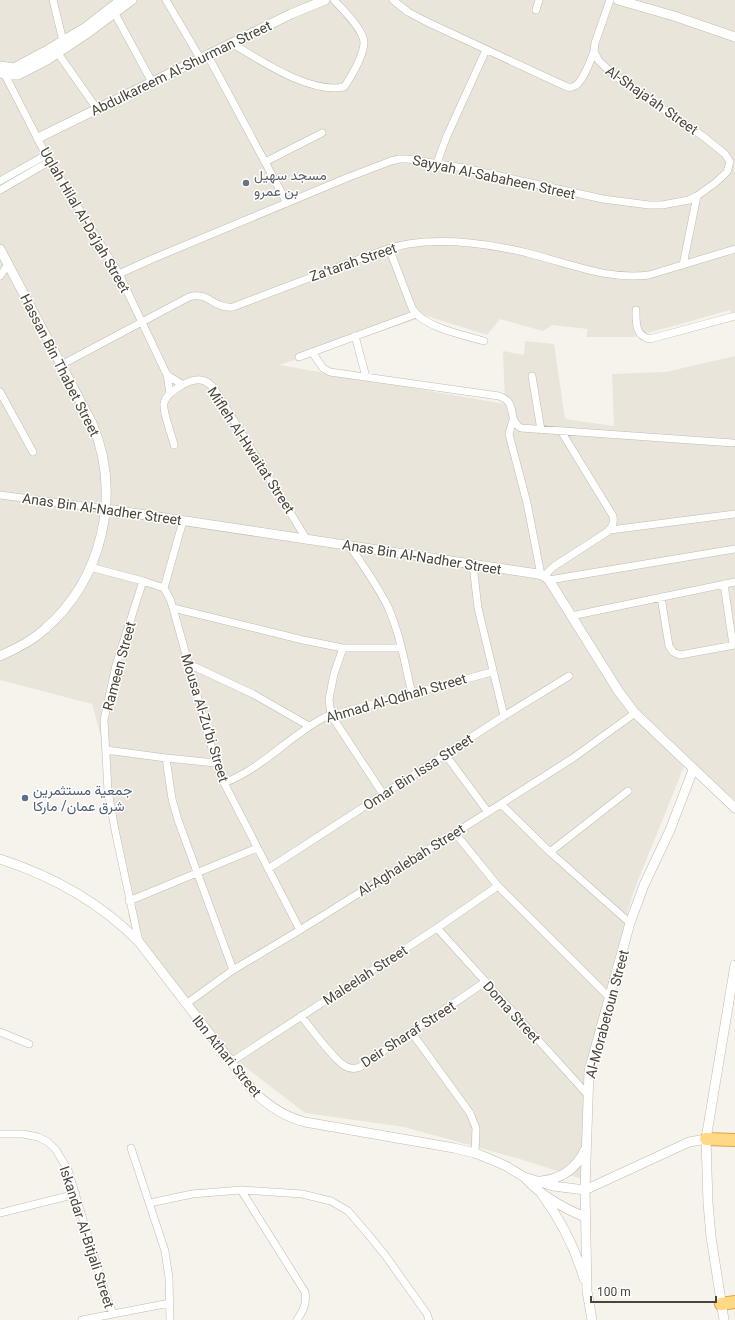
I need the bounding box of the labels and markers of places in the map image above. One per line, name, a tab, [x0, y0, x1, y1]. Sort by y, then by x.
place label: مسجد سهيل بن عمرو	[254, 167, 327, 200]
marker: مسجد سهيل بن عمرو	[241, 178, 251, 188]
place label: جمعية مستثمرين شرق عمان/ ماركا	[33, 782, 132, 815]
marker: جمعية مستثمرين شرق عمان/ ماركا	[20, 793, 30, 803]

